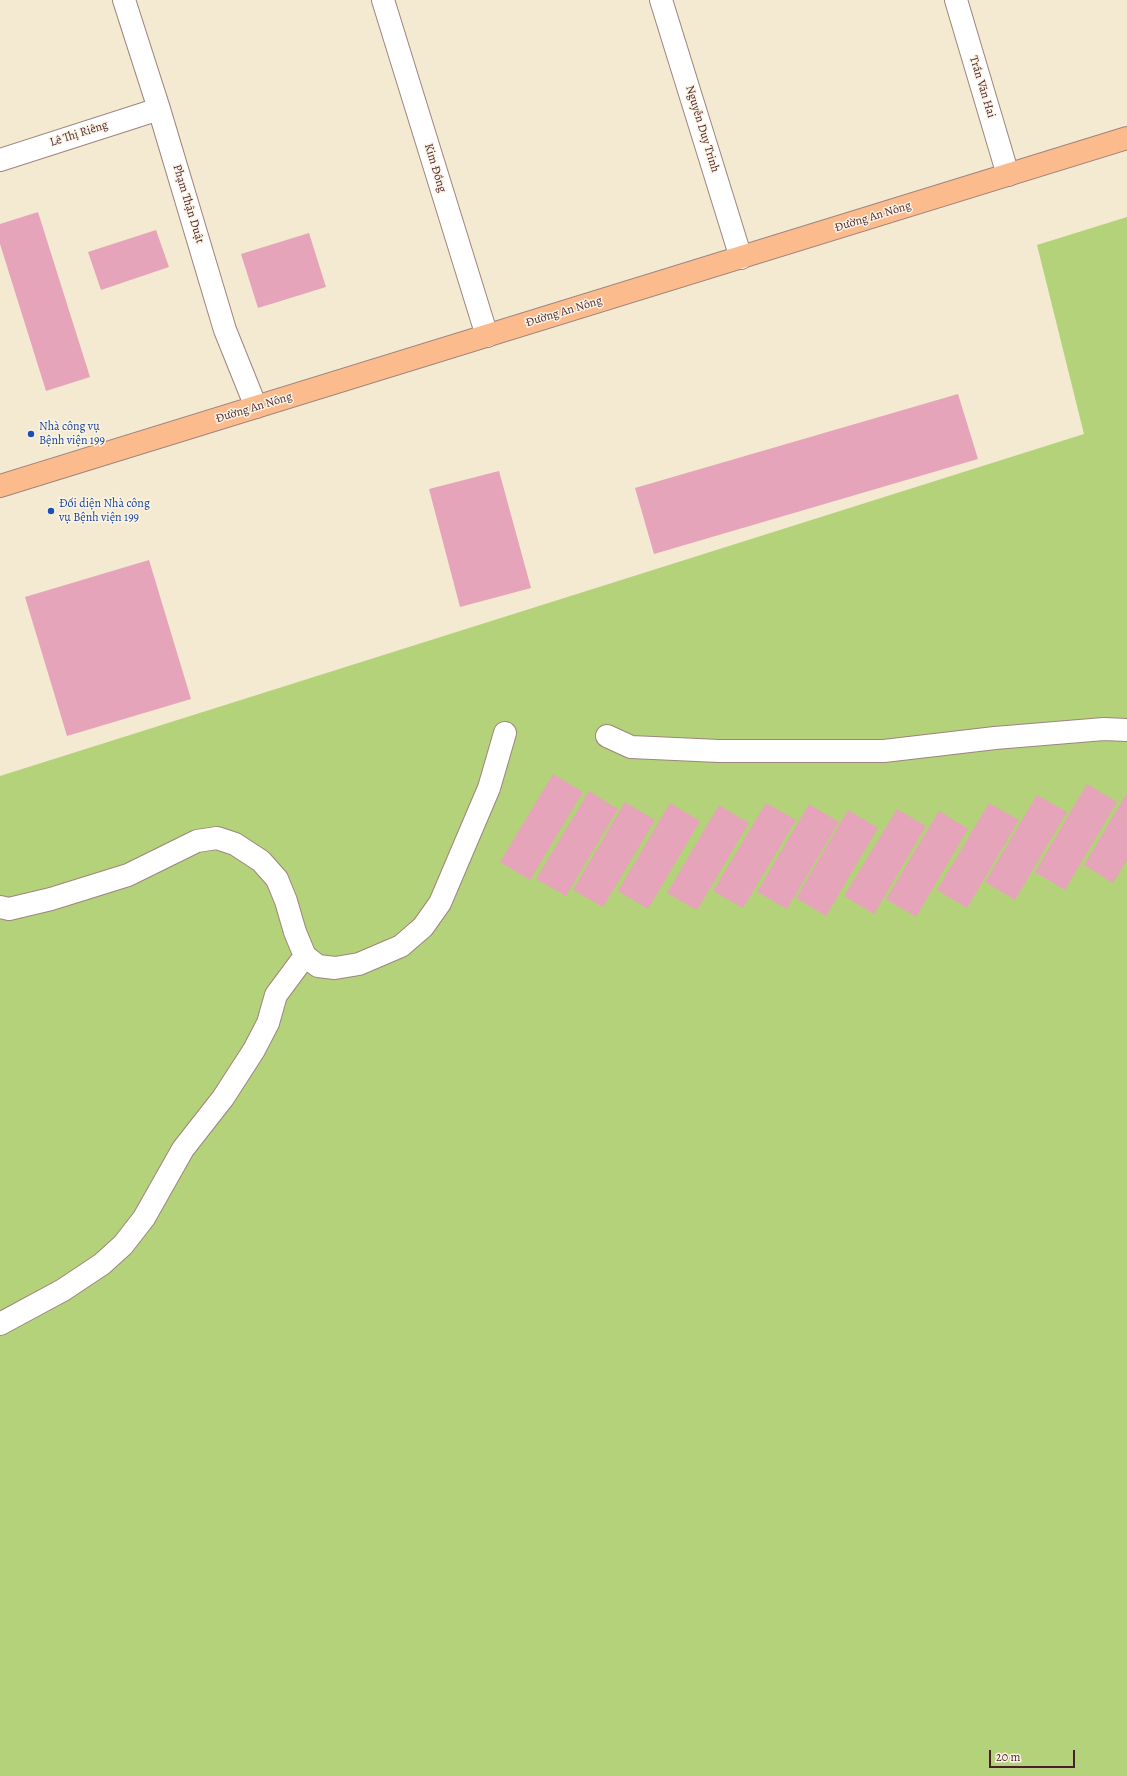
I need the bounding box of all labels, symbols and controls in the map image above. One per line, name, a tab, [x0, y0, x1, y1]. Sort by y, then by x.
street label: Trần Văn Hai	[966, 54, 998, 120]
street label: Nguyễn Duy Trinh	[682, 84, 722, 174]
street label: Lê Thị Riêng	[48, 118, 110, 150]
street label: Kim Đồng	[421, 142, 449, 194]
street label: Phạm Thận Duật	[169, 163, 207, 245]
street label: Đường An Nông	[833, 199, 913, 235]
street label: Đường An Nông	[524, 294, 604, 330]
street label: Đường An Nông	[214, 390, 294, 426]
place label: Nhà công vụ Bệnh viện 199	[39, 420, 105, 448]
marker: Nhà công vụ Bệnh viện 199	[26, 429, 36, 439]
place label: Đối diện Nhà công vụ Bệnh viện 199	[59, 497, 150, 525]
marker: Đối diện Nhà công vụ Bệnh viện 199	[46, 506, 56, 516]
scale bar	[991, 1742, 1077, 1768]
text: 20 m	[996, 1749, 1020, 1765]

